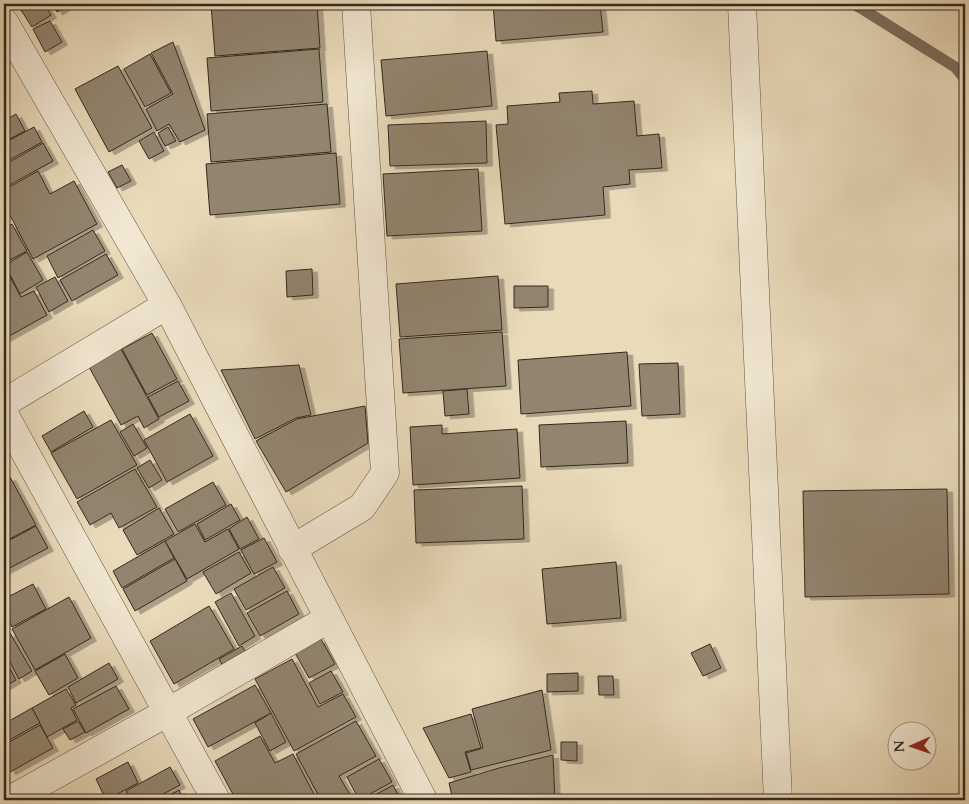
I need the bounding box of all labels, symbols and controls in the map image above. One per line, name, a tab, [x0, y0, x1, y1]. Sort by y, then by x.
north arrow	[886, 722, 936, 772]
text: N	[890, 740, 909, 753]

